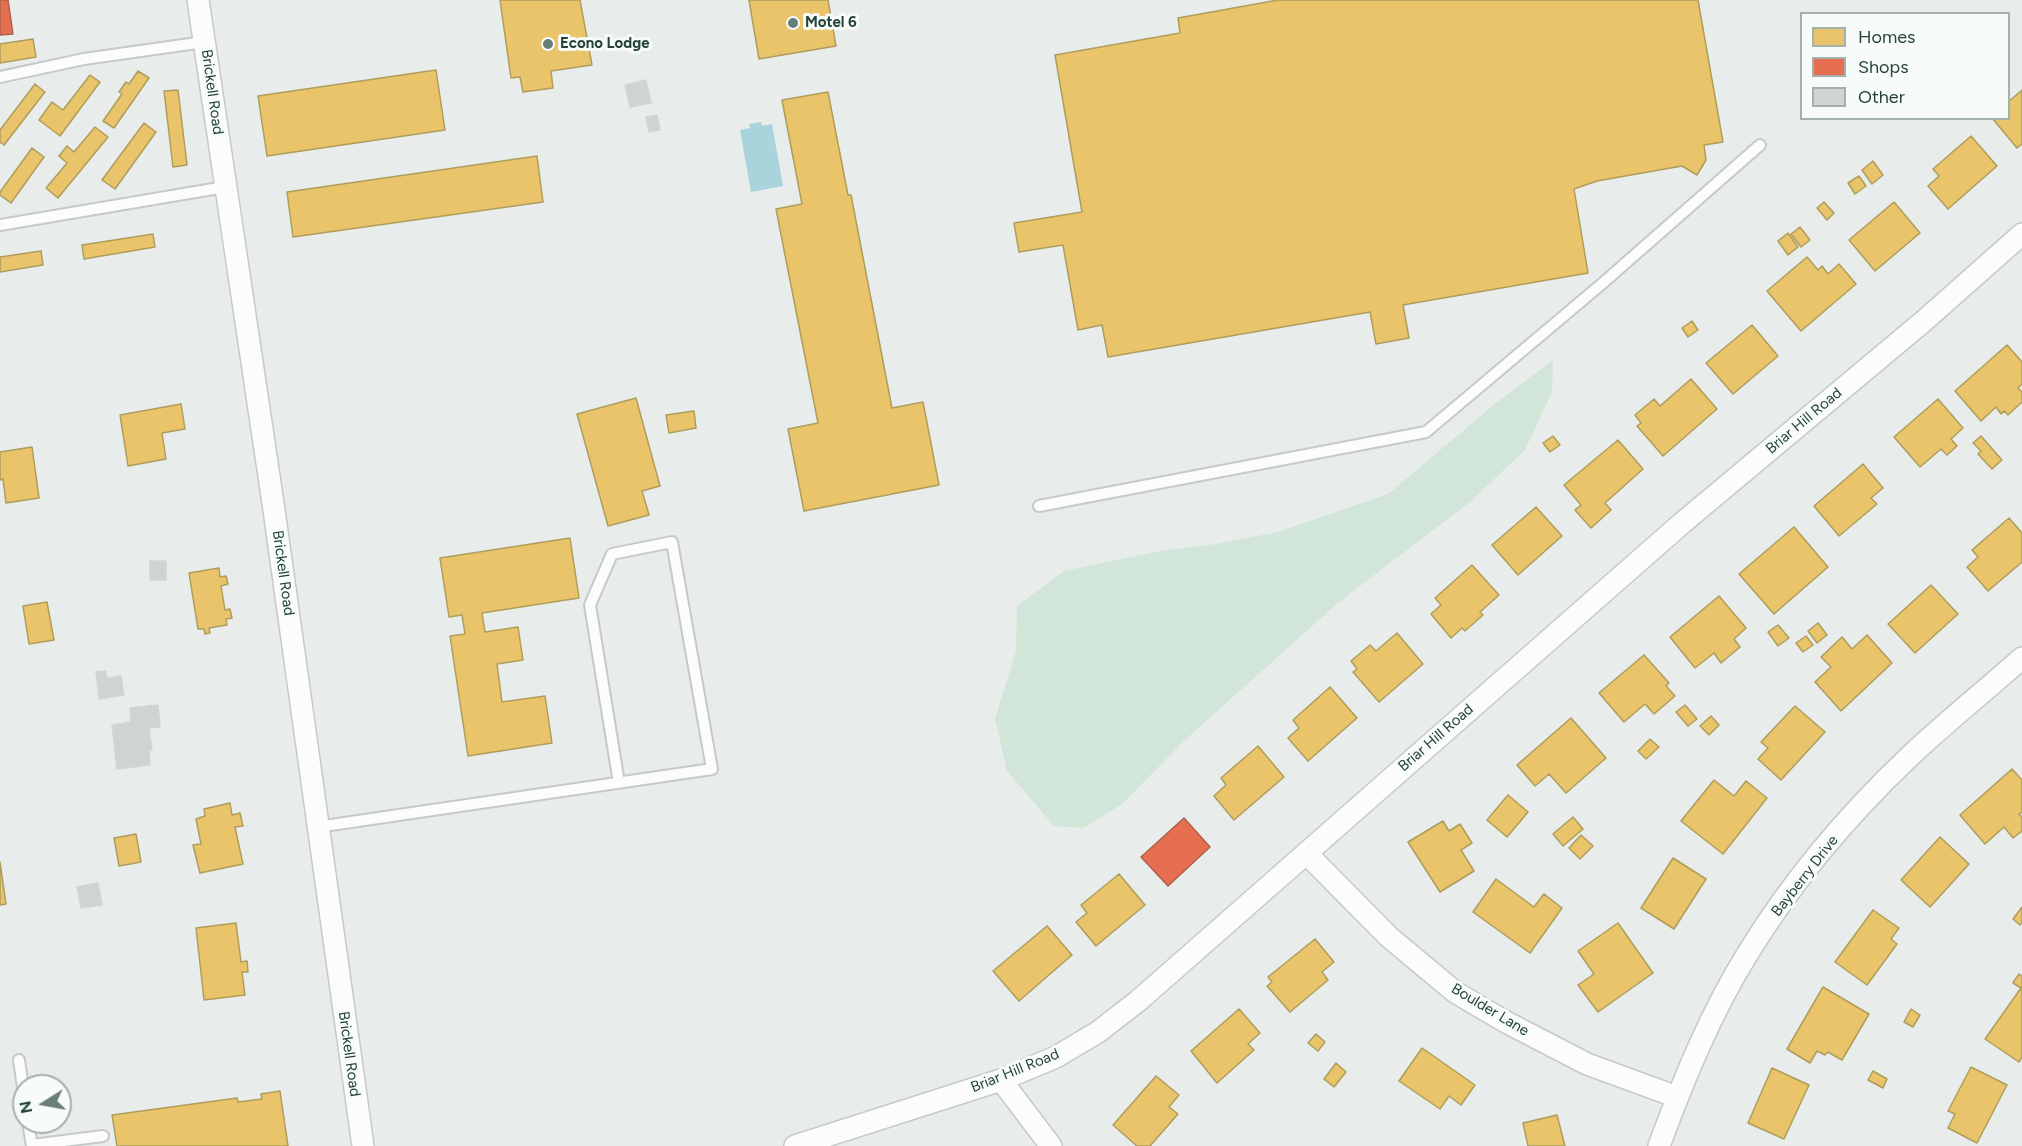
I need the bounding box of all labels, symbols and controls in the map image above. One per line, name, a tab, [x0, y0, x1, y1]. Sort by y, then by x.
legend	[1800, 12, 2010, 120]
place label: Motel 6	[805, 14, 857, 32]
marker: Motel 6	[786, 16, 800, 30]
text: Homes	[1858, 26, 1916, 48]
place label: Econo Lodge	[560, 35, 650, 53]
marker: Econo Lodge	[541, 37, 555, 51]
street label: Brickell Road	[197, 48, 227, 136]
text: Shops	[1858, 56, 1909, 78]
text: Other	[1858, 86, 1905, 108]
street label: Briar Hill Road	[1762, 384, 1846, 458]
street label: Brickell Road	[268, 529, 298, 617]
street label: Briar Hill Road	[1395, 700, 1477, 776]
street label: Bayberry Drive	[1768, 832, 1842, 920]
street label: Boulder Lane	[1448, 980, 1532, 1040]
street label: Brickell Road	[334, 1010, 364, 1098]
street label: Briar Hill Road	[968, 1045, 1062, 1097]
north arrow	[12, 1074, 72, 1134]
text: N	[15, 1099, 36, 1115]

